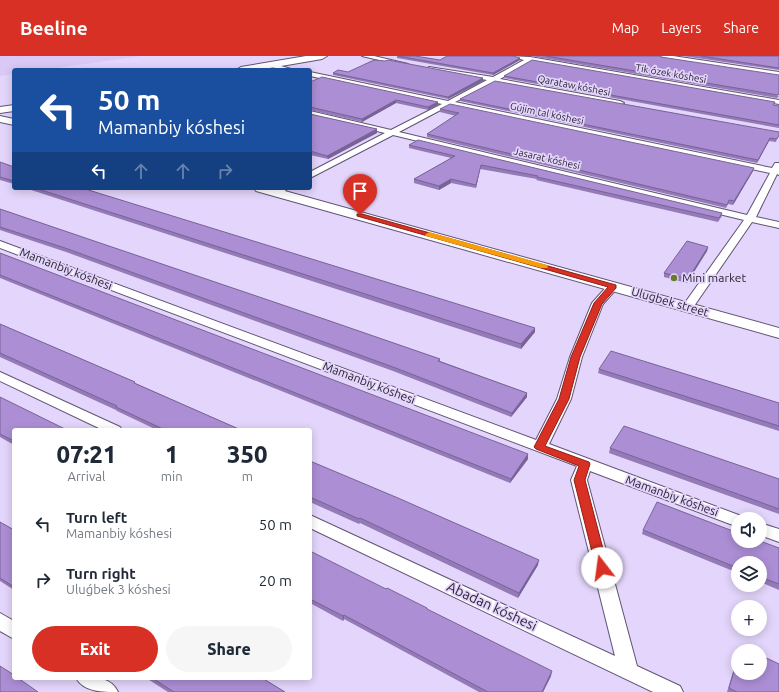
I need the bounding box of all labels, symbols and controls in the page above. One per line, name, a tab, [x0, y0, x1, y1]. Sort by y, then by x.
text: Beeline	[20, 17, 88, 39]
text: Map	[612, 20, 639, 36]
text: Layers	[661, 20, 701, 36]
text: Share	[723, 20, 759, 36]
street label: Tik ózek kóshesi	[635, 62, 707, 85]
street label: Qarataw kóshesi	[537, 73, 611, 98]
icon: left	[32, 84, 84, 136]
text: 50 m	[98, 84, 160, 115]
street label: Gújim tal kóshesi	[509, 100, 585, 127]
text: Mamanbiy kóshesi	[98, 117, 245, 137]
street label: Jasarat kóshesi	[513, 146, 581, 171]
icon: left	[88, 160, 110, 182]
icon: ahead	[130, 160, 152, 182]
icon: ahead	[172, 160, 194, 182]
icon: right	[214, 160, 236, 182]
pin	[343, 174, 377, 215]
icon: arrive	[349, 180, 371, 202]
street label: Mamanbiy kóshesi	[18, 245, 114, 292]
place label: Mini market	[682, 271, 746, 284]
marker: Mini market	[669, 273, 679, 283]
street label: Ulugbek street	[630, 284, 711, 319]
street label: Mamanbiy kóshesi	[321, 359, 417, 406]
text: 07:21	[56, 441, 116, 468]
text: 1	[165, 441, 178, 468]
text: 350	[227, 441, 268, 468]
text: Arrival	[67, 469, 105, 483]
text: min	[161, 469, 183, 483]
text: m	[242, 469, 253, 483]
street label: Mamanbiy kóshesi	[624, 473, 721, 518]
text: Turn left	[66, 509, 127, 526]
map controls	[731, 512, 767, 680]
button: sound	[731, 512, 767, 548]
icon: left	[32, 513, 54, 535]
text: 50 m	[259, 516, 292, 533]
text: Mamanbiy kóshesi	[66, 526, 172, 540]
position arrow	[581, 547, 623, 589]
button: layers	[731, 556, 767, 592]
text: Turn right	[66, 565, 136, 582]
icon: right	[32, 569, 54, 591]
text: 20 m	[259, 572, 292, 589]
street label: Abadan kóshesi	[445, 578, 539, 634]
text: Uluǵbek 3 kóshesi	[66, 582, 171, 596]
button: +	[731, 600, 767, 636]
button: Exit	[32, 626, 158, 672]
button: Share	[166, 626, 292, 672]
button: −	[731, 644, 767, 680]

